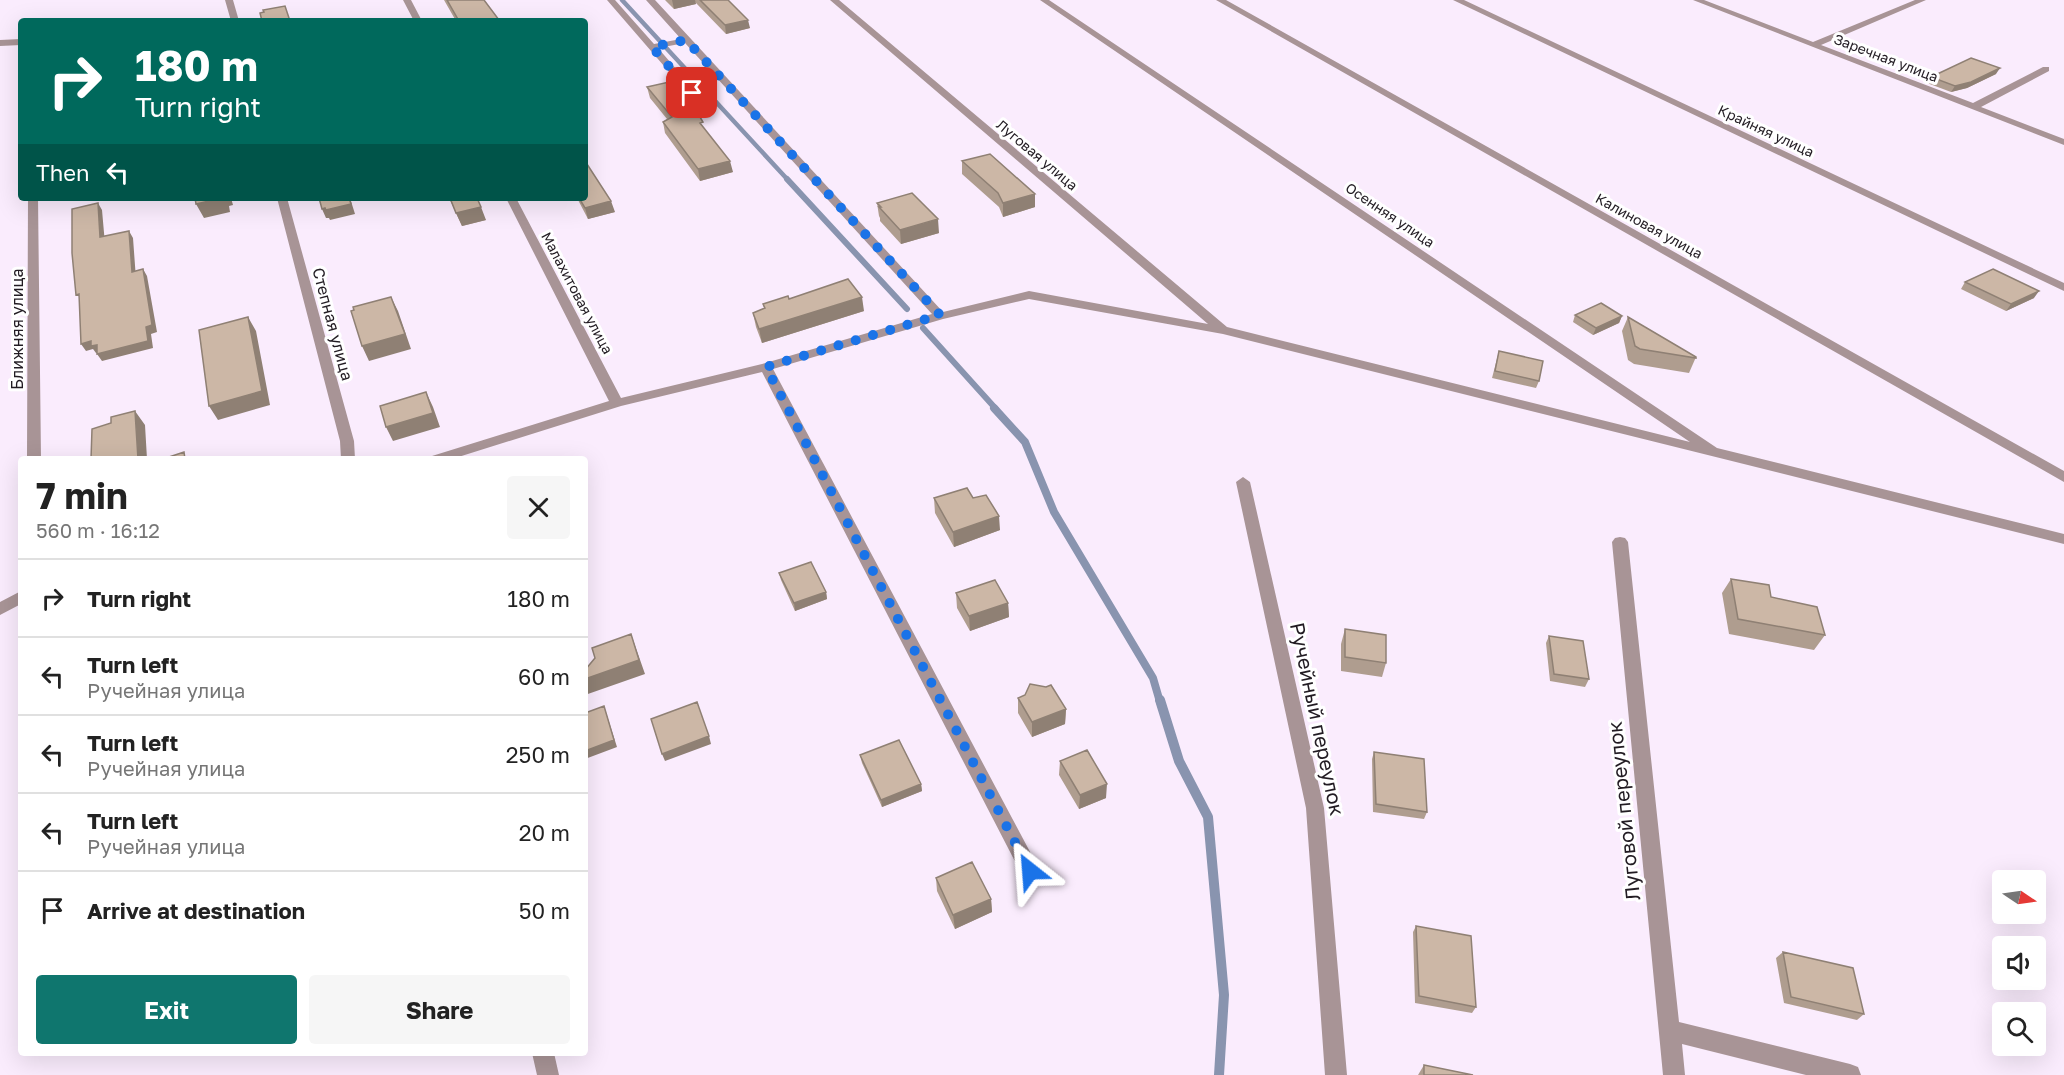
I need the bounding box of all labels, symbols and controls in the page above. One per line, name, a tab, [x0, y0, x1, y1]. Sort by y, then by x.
street label: Заречная улица	[1832, 30, 1941, 85]
text: 180 m	[135, 40, 258, 90]
icon: right	[36, 42, 114, 120]
pin	[666, 67, 717, 118]
icon: arrive	[675, 76, 708, 109]
text: Turn right	[135, 91, 261, 123]
street label: Крайняя улица	[1716, 101, 1817, 160]
street label: Луговая улица	[993, 116, 1081, 194]
icon: left	[101, 156, 134, 189]
text: Then	[36, 159, 89, 186]
street label: Осенняя улица	[1343, 179, 1438, 251]
street label: Калиновая улица	[1593, 189, 1706, 262]
street label: Малахитовая улица	[538, 229, 617, 357]
street label: Степная улица	[308, 265, 358, 383]
street label: Ближняя улица	[7, 268, 27, 390]
text: 7 min	[36, 474, 128, 517]
button: close	[507, 476, 570, 539]
text: 560 m · 16:12	[36, 518, 160, 542]
icon: right	[36, 582, 69, 615]
text: Turn right	[87, 585, 191, 612]
text: 180 m	[507, 585, 570, 612]
street label: Ручейный переулок	[1286, 620, 1350, 818]
text: Turn left	[87, 651, 178, 678]
icon: left	[36, 660, 69, 693]
text: 60 m	[518, 663, 570, 690]
text: Ручейная улица	[87, 678, 245, 702]
street label: Луговой переулок	[1602, 720, 1644, 902]
text: Turn left	[87, 729, 178, 756]
icon: left	[36, 738, 69, 771]
text: 250 m	[506, 741, 570, 768]
text: Ручейная улица	[87, 756, 245, 780]
text: Turn left	[87, 807, 178, 834]
icon: left	[36, 816, 69, 849]
text: 20 m	[519, 819, 570, 846]
text: Ручейная улица	[87, 834, 245, 858]
position arrow	[998, 839, 1062, 903]
north arrow	[1992, 870, 2046, 924]
map controls	[1992, 870, 2046, 1056]
icon: arrive	[36, 894, 69, 927]
text: Arrive at destination	[87, 897, 305, 924]
text: 50 m	[519, 897, 570, 924]
button: sound	[1992, 936, 2046, 990]
button: Exit	[36, 975, 297, 1044]
button: Share	[309, 975, 570, 1044]
button: search	[1992, 1002, 2046, 1056]

